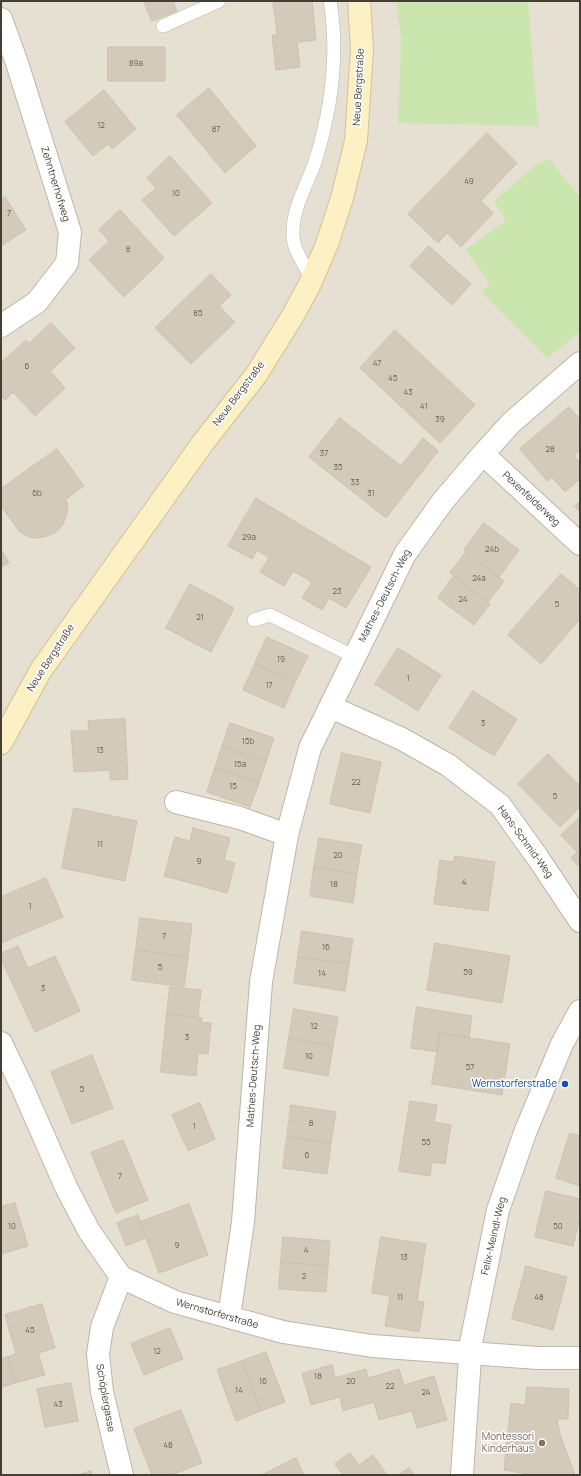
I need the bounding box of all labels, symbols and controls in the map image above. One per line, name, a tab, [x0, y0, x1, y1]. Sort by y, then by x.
street label: Neue Bergstraße	[351, 48, 367, 126]
house number: 89a	[129, 59, 143, 69]
house number: 12	[97, 121, 105, 131]
house number: 87	[212, 125, 220, 135]
street label: Zehntnerhofweg	[38, 145, 72, 223]
house number: 49	[464, 177, 474, 187]
house number: 10	[172, 189, 180, 199]
house number: 7	[7, 209, 11, 219]
house number: 8	[126, 245, 130, 255]
house number: 85	[193, 309, 203, 319]
street label: Neue Bergstraße	[211, 359, 267, 429]
house number: 47	[373, 359, 381, 369]
house number: 6	[25, 362, 29, 372]
house number: 45	[388, 374, 398, 384]
house number: 43	[403, 388, 413, 398]
house number: 41	[420, 402, 428, 412]
house number: 39	[435, 415, 445, 425]
house number: 28	[545, 445, 555, 455]
house number: 37	[320, 449, 328, 459]
house number: 35	[333, 463, 343, 473]
street label: Pexenfelderweg	[500, 469, 562, 529]
house number: 33	[351, 478, 359, 488]
house number: 6b	[32, 489, 42, 499]
house number: 31	[367, 489, 375, 499]
house number: 29a	[242, 533, 256, 543]
house number: 24b	[485, 545, 499, 555]
street label: Mathes-Deutsch-Weg	[356, 548, 414, 644]
house number: 24a	[472, 574, 486, 584]
house number: 23	[333, 587, 341, 597]
house number: 24	[458, 595, 468, 605]
house number: 5	[555, 600, 559, 610]
house number: 21	[196, 613, 204, 623]
street label: Neue Bergstraße	[25, 622, 77, 694]
house number: 19	[277, 655, 285, 665]
house number: 1	[406, 674, 410, 684]
house number: 17	[265, 681, 273, 691]
house number: 3	[481, 719, 485, 729]
house number: 15b	[242, 737, 254, 747]
house number: 13	[96, 746, 104, 756]
house number: 15a	[234, 760, 246, 770]
house number: 22	[351, 778, 361, 788]
house number: 15	[229, 782, 237, 792]
house number: 5	[553, 792, 557, 802]
street label: Hans-Schmid-Weg	[495, 804, 555, 880]
house number: 11	[97, 840, 103, 850]
house number: 20	[333, 851, 343, 861]
house number: 9	[197, 857, 201, 867]
house number: 4	[462, 878, 466, 888]
house number: 18	[330, 880, 338, 890]
house number: 1	[28, 902, 32, 912]
house number: 7	[162, 932, 166, 942]
house number: 16	[322, 943, 330, 953]
house number: 5	[158, 963, 162, 973]
house number: 59	[463, 968, 473, 978]
house number: 14	[318, 969, 326, 979]
house number: 3	[41, 984, 45, 994]
house number: 12	[310, 1022, 318, 1032]
street label: Mathes-Deutsch-Weg	[244, 1024, 264, 1128]
house number: 3	[185, 1033, 189, 1043]
house number: 10	[305, 1052, 313, 1062]
house number: 57	[466, 1063, 474, 1073]
place label: Wernstorferstraße	[472, 1078, 557, 1090]
marker: Wernstorferstraße	[560, 1079, 570, 1089]
house number: 5	[80, 1085, 84, 1095]
house number: 8	[309, 1119, 313, 1129]
house number: 1	[192, 1122, 196, 1132]
house number: 55	[421, 1138, 431, 1148]
house number: 6	[305, 1151, 309, 1161]
house number: 7	[118, 1172, 122, 1182]
street label: Felix-Meindl-Weg	[479, 1196, 509, 1276]
house number: 10	[8, 1222, 16, 1232]
house number: 50	[553, 1222, 563, 1232]
house number: 9	[175, 1241, 179, 1251]
house number: 4	[304, 1246, 308, 1256]
house number: 13	[400, 1253, 408, 1263]
house number: 2	[302, 1272, 306, 1282]
house number: 11	[397, 1293, 403, 1303]
house number: 48	[534, 1293, 544, 1303]
street label: Wernstorferstraße	[174, 1296, 260, 1332]
house number: 45	[25, 1326, 35, 1336]
house number: 12	[153, 1347, 161, 1357]
street label: Schöplergasse	[93, 1363, 117, 1433]
house number: 18	[314, 1372, 322, 1382]
house number: 16	[259, 1377, 267, 1387]
house number: 20	[346, 1377, 356, 1387]
house number: 22	[385, 1382, 395, 1392]
house number: 14	[235, 1386, 243, 1396]
house number: 24	[421, 1388, 431, 1398]
house number: 43	[53, 1400, 63, 1410]
place label: Montessori Kinderhaus	[482, 1431, 534, 1454]
marker: Montessori Kinderhaus	[537, 1438, 547, 1448]
house number: 48	[163, 1441, 173, 1451]

